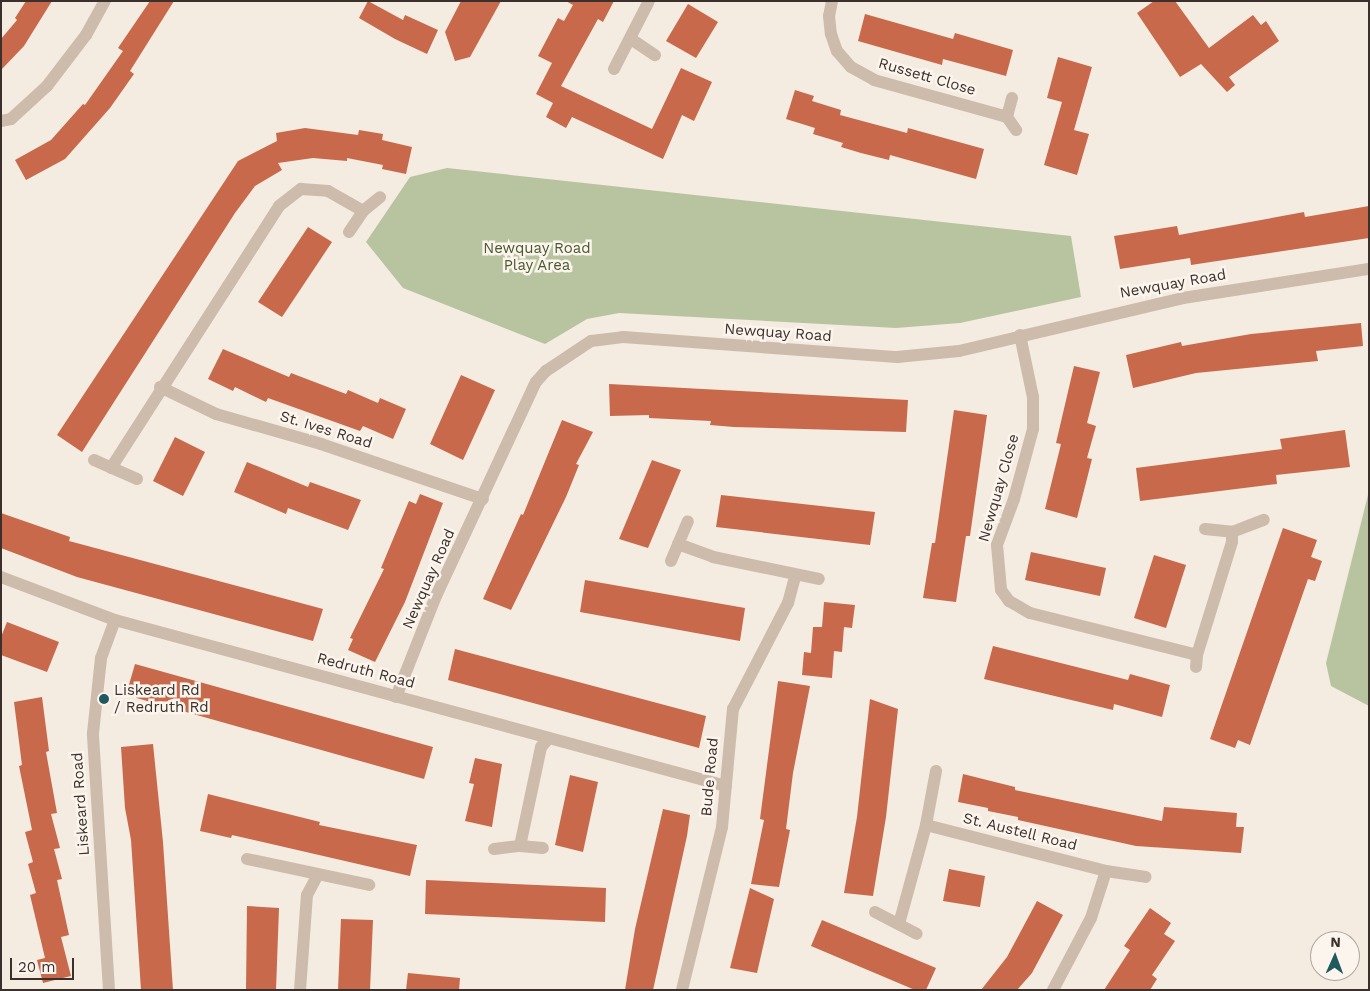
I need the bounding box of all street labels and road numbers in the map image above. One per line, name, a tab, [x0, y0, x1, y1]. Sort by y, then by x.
street label: Russett Close	[876, 55, 978, 99]
street label: Newquay Road	[1118, 266, 1228, 302]
street label: Newquay Road	[724, 320, 832, 346]
street label: St. Ives Road	[278, 407, 374, 453]
street label: Newquay Close	[975, 432, 1023, 544]
street label: Newquay Road	[399, 526, 459, 632]
street label: Redruth Road	[315, 649, 417, 693]
street label: Bude Road	[698, 737, 722, 817]
street label: Liskeard Road	[68, 752, 94, 856]
street label: St. Austell Road	[961, 809, 1079, 855]

